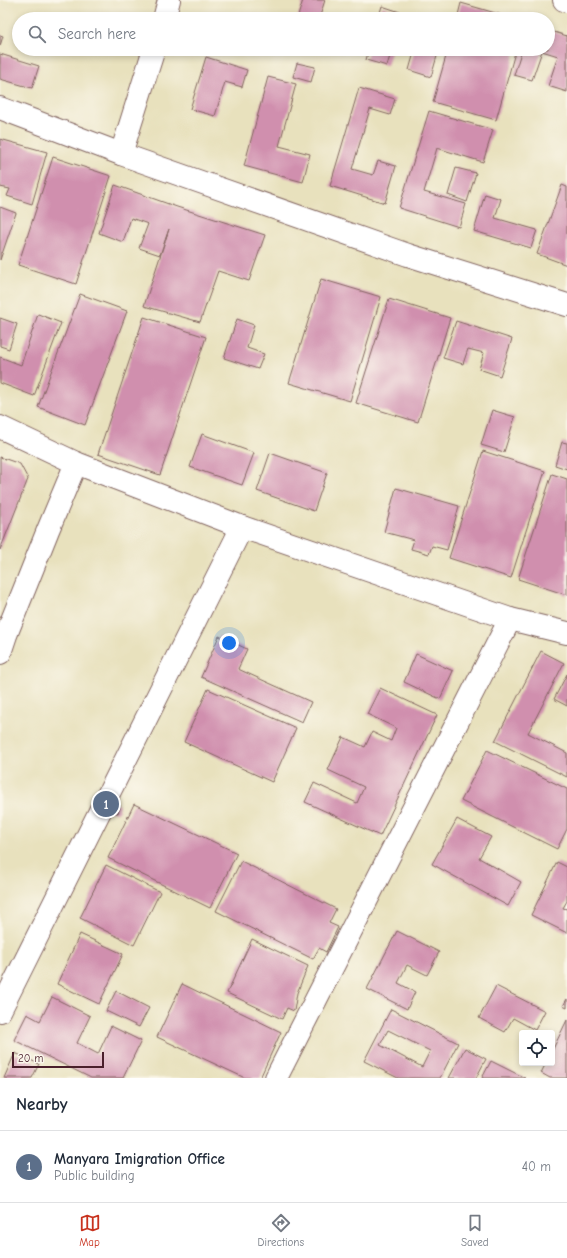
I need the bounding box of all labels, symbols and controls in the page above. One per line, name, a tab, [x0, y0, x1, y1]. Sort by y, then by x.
search box	[12, 12, 555, 56]
icon: search	[26, 23, 48, 45]
text: Search here	[58, 25, 136, 43]
your location	[219, 633, 239, 653]
pin: 1	[93, 789, 119, 819]
map controls	[519, 1030, 555, 1066]
button: locate	[519, 1030, 555, 1066]
scale bar	[12, 1050, 104, 1069]
text: 20 m	[18, 1052, 43, 1065]
text: Nearby	[16, 1095, 67, 1114]
text: Manyara Imigration Office	[54, 1150, 225, 1168]
text: 1	[26, 1159, 32, 1174]
text: 40 m	[522, 1159, 551, 1174]
text: Public building	[54, 1168, 135, 1183]
tab: Map	[79, 1212, 101, 1249]
tab: Directions	[258, 1212, 304, 1249]
tab: Saved	[461, 1212, 488, 1249]

